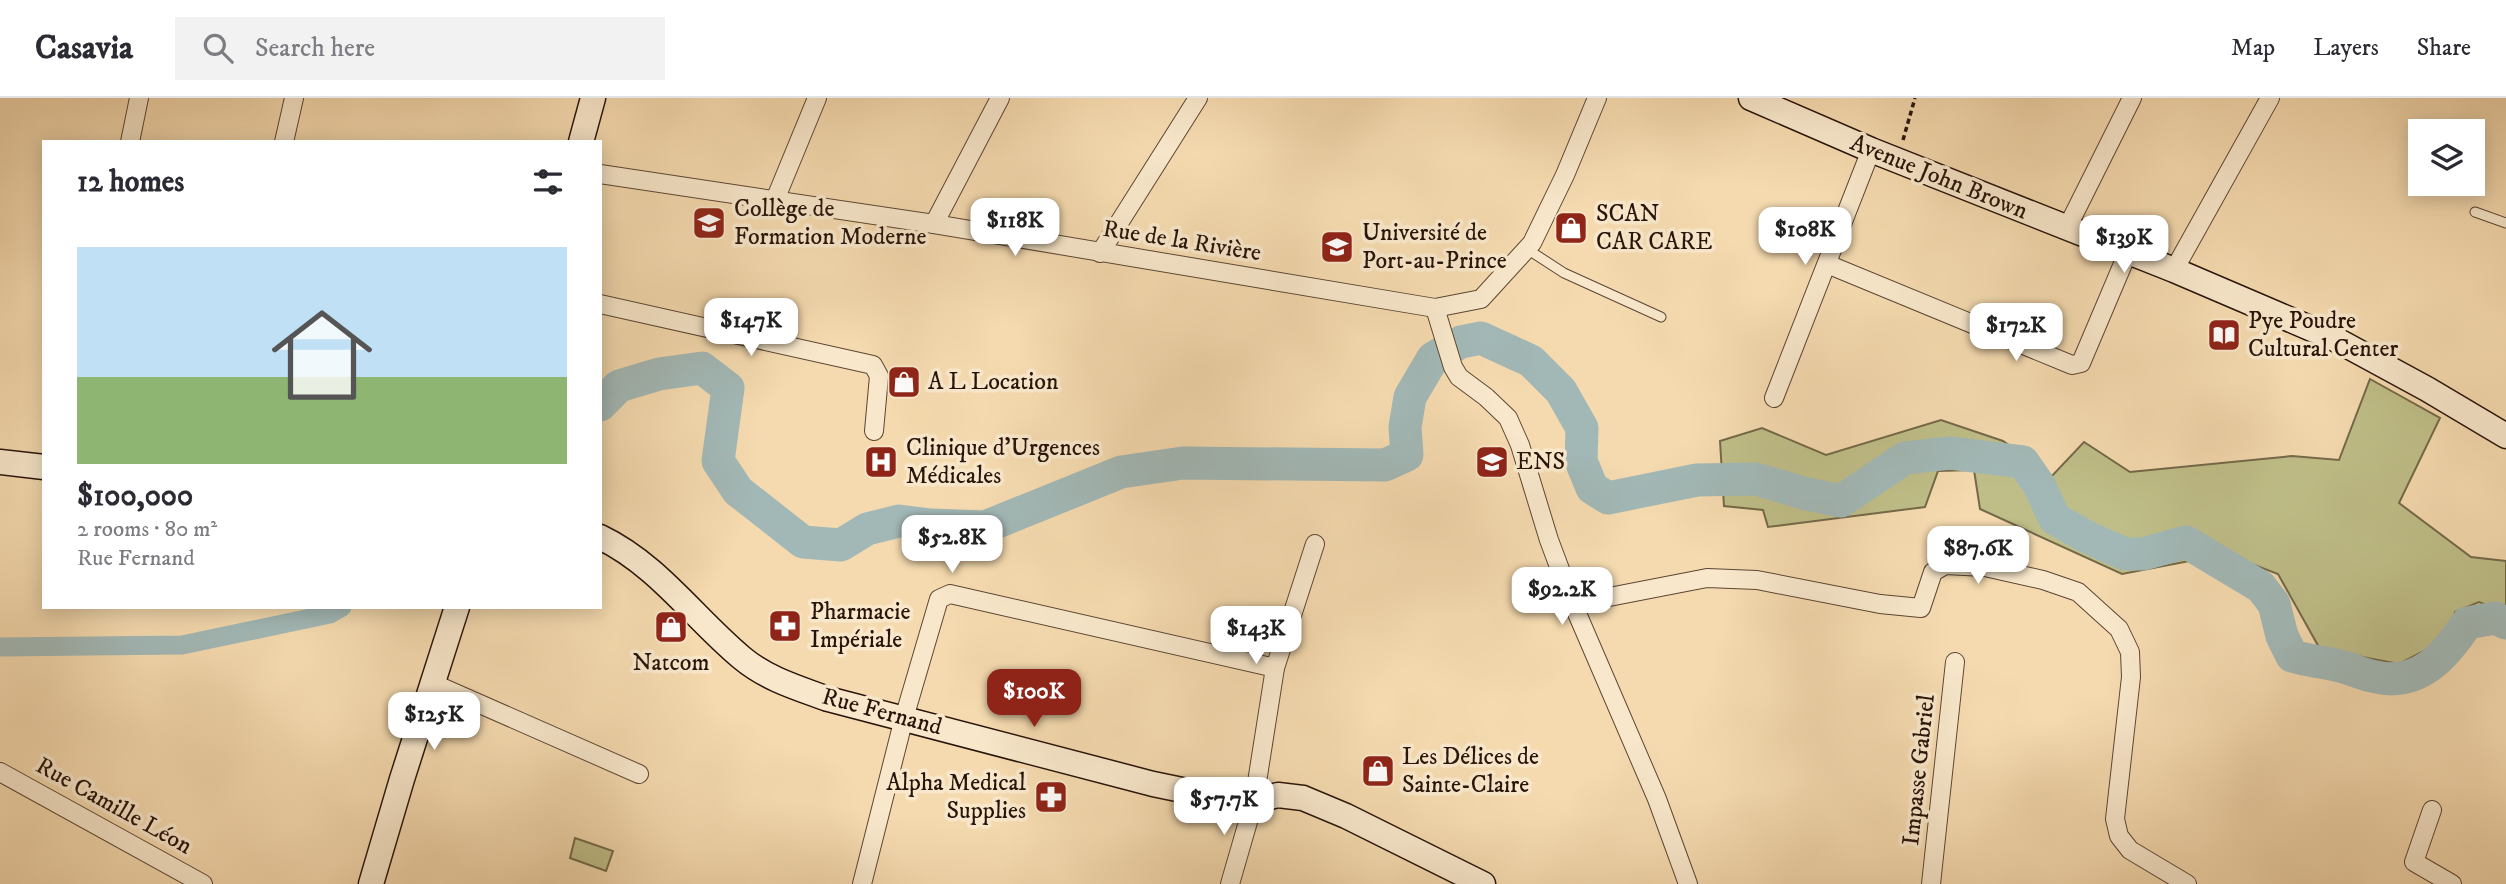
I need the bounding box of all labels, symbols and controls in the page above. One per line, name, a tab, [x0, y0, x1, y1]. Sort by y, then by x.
search box	[175, 17, 665, 80]
text: Casavia	[35, 28, 133, 69]
icon: search	[199, 29, 237, 67]
text: Search here	[255, 32, 375, 65]
text: Map	[2231, 33, 2275, 63]
text: Layers	[2313, 33, 2379, 63]
text: Share	[2417, 33, 2471, 63]
map controls	[2408, 119, 2485, 196]
button: layers	[2408, 119, 2485, 196]
street label: Avenue John Brown	[1846, 128, 2033, 226]
icon: filters	[529, 163, 567, 201]
text: 12 homes	[77, 164, 184, 201]
place label: Collège de Formation Moderne	[734, 194, 926, 252]
pin: $118K	[966, 198, 1064, 258]
place label: SCAN CAR CARE	[1596, 199, 1713, 257]
school or university icon: Collège de Formation Moderne	[690, 204, 728, 242]
text: $118K	[986, 206, 1044, 235]
pin: $108K	[1756, 208, 1854, 267]
shop icon: SCAN CAR CARE	[1552, 209, 1590, 247]
street label: Rue de la Rivière	[1101, 214, 1263, 268]
text: $108K	[1775, 215, 1835, 244]
pin: $139K	[2075, 216, 2173, 275]
place label: Université de Port-au-Prince	[1362, 218, 1507, 276]
text: $139K	[2095, 223, 2153, 252]
school or university icon: Université de Port-au-Prince	[1318, 228, 1356, 266]
icon: home	[259, 292, 385, 418]
pin: $147K	[702, 299, 800, 358]
pin: $172K	[1967, 303, 2065, 363]
text: $147K	[720, 306, 782, 335]
place label: Pye Poudre Cultural Center	[2248, 306, 2398, 364]
text: $172K	[1986, 311, 2046, 340]
library icon: Pye Poudre Cultural Center	[2205, 316, 2243, 354]
shop icon: A L Location	[885, 363, 923, 401]
place label: A L Location	[928, 367, 1059, 397]
place label: Clinique d’Urgences Médicales	[906, 433, 1100, 491]
hospital icon: Clinique d’Urgences Médicales	[862, 443, 900, 481]
school or university icon: ENS	[1473, 443, 1511, 481]
place label: ENS	[1516, 447, 1565, 477]
text: $100,000	[77, 478, 193, 515]
text: 2 rooms · 80 m²	[77, 515, 217, 544]
pin: $52.8K	[895, 516, 1009, 575]
text: $52.8K	[918, 523, 986, 552]
pin: $87.6K	[1921, 526, 2035, 586]
text: $87.6K	[1943, 534, 2013, 563]
text: Rue Fernand	[77, 544, 195, 573]
pin: $92.2K	[1505, 568, 1619, 627]
text: $92.2K	[1528, 575, 1596, 604]
place label: Pharmacie Impériale	[810, 597, 910, 655]
pin: $143K	[1207, 606, 1305, 666]
pharmacy icon: Pharmacie Impériale	[766, 607, 804, 645]
shop icon: Natcom	[652, 608, 690, 646]
text: $143K	[1227, 614, 1285, 643]
place label: Natcom	[632, 648, 710, 678]
pin: $100K	[985, 670, 1083, 729]
text: $100K	[1003, 677, 1065, 706]
street label: Rue Fernand	[819, 682, 945, 742]
pin: $125K	[385, 692, 483, 752]
street label: Impasse Gabriel	[1896, 692, 1942, 847]
text: $125K	[404, 700, 464, 729]
place label: Les Délices de Sainte-Claire	[1402, 742, 1539, 800]
street label: Rue Camille Léon	[31, 751, 198, 861]
shop icon: Les Délices de Sainte-Claire	[1359, 752, 1397, 790]
place label: Alpha Medical Supplies	[886, 768, 1027, 826]
pharmacy icon: Alpha Medical Supplies	[1032, 778, 1070, 816]
pin: $57.7K	[1167, 778, 1281, 837]
text: $57.7K	[1190, 785, 1258, 814]

